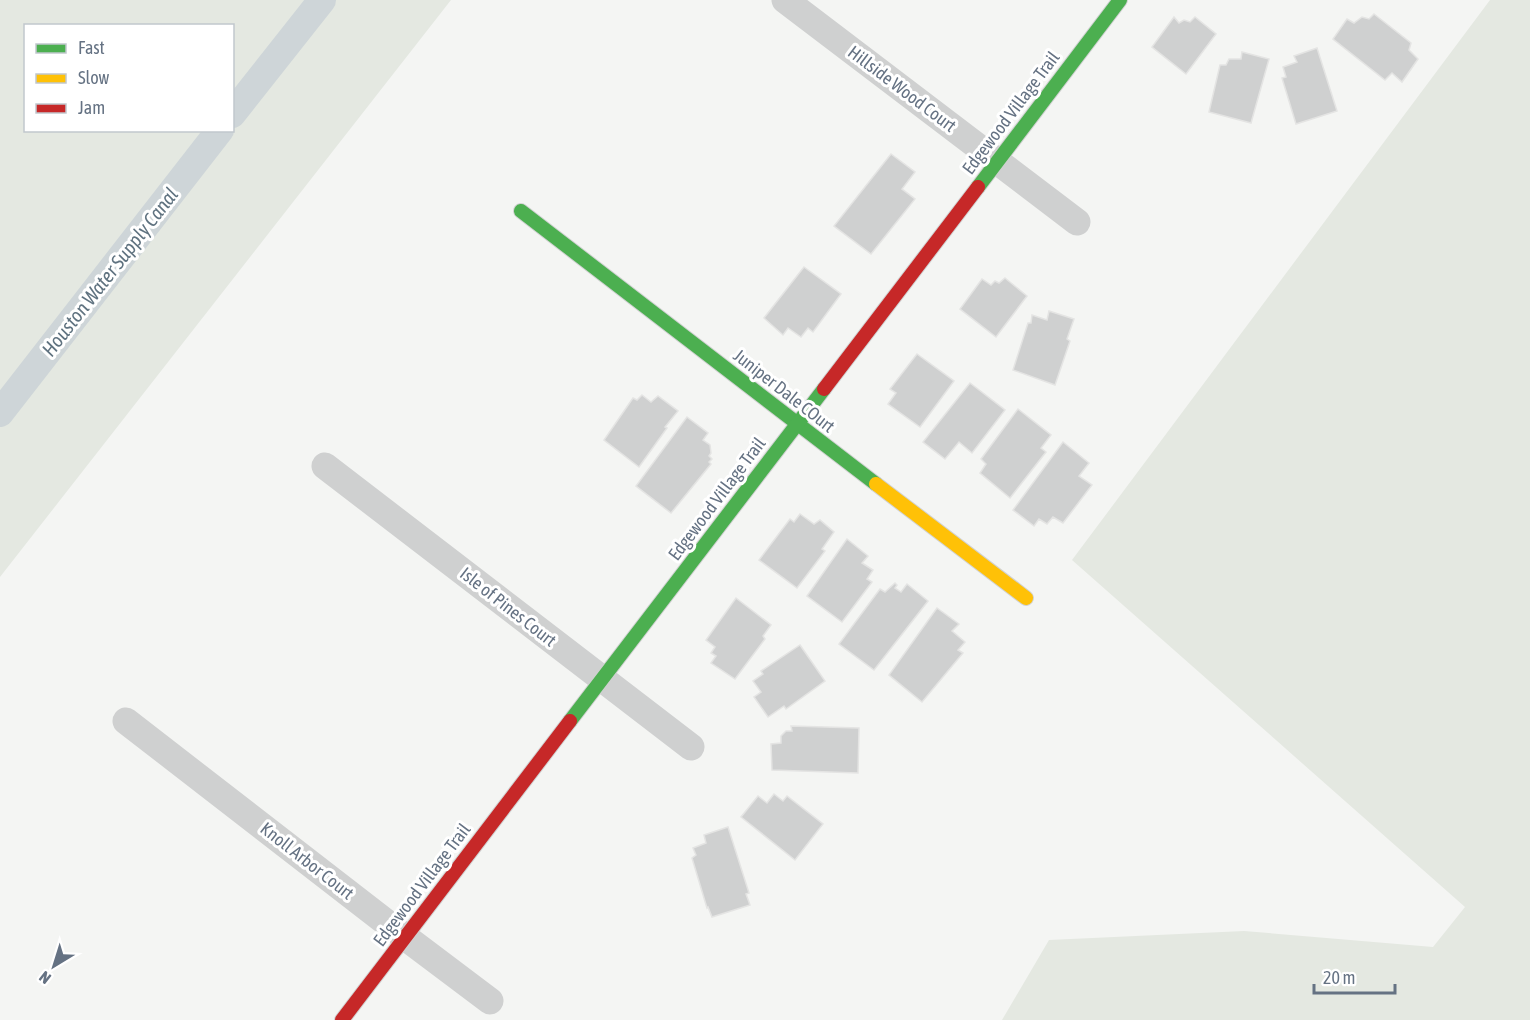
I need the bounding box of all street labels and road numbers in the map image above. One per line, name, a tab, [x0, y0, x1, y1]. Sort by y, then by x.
street label: Hillside Wood Court	[844, 41, 960, 136]
street label: Edgewood Village Trail	[958, 47, 1064, 178]
street label: Juniper Dale COurt	[729, 345, 839, 437]
street label: Edgewood Village Trail	[664, 433, 770, 564]
street label: Isle of Pines Court	[456, 563, 560, 651]
street label: Knoll Arbor Court	[257, 818, 358, 904]
street label: Edgewood Village Trail	[369, 819, 475, 950]

